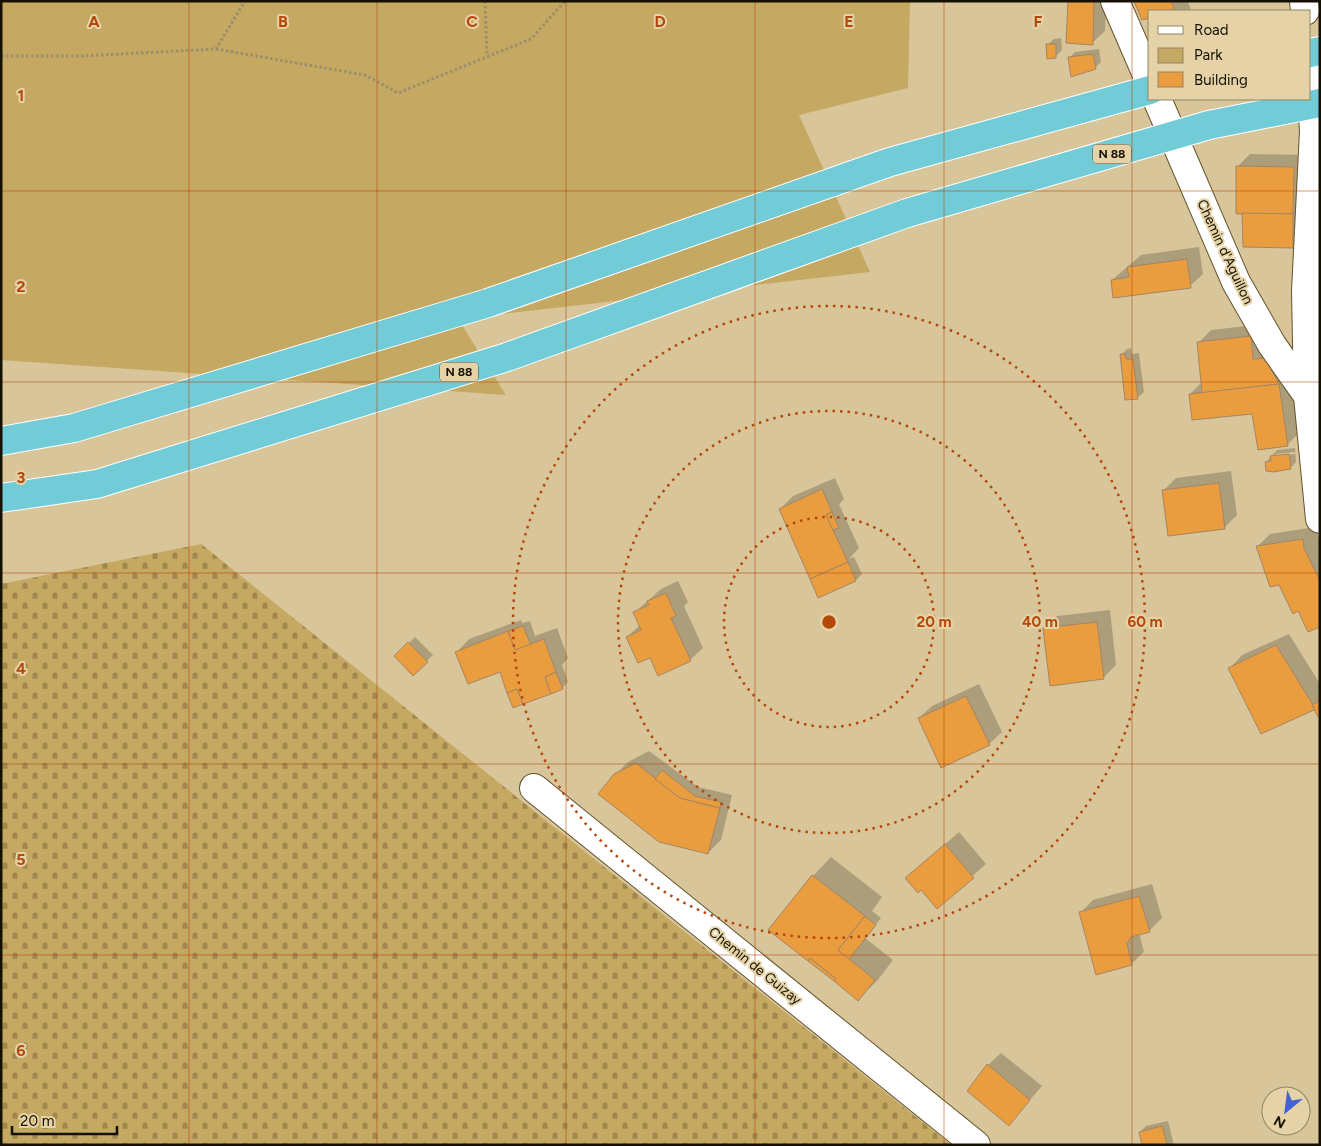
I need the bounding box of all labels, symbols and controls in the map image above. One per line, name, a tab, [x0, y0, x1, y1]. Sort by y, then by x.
legend	[1148, 10, 1311, 100]
text: A	[88, 12, 100, 31]
text: B	[278, 12, 288, 31]
text: C	[466, 12, 478, 31]
text: D	[654, 12, 666, 31]
text: E	[844, 12, 854, 31]
text: F	[1034, 12, 1043, 31]
text: Road	[1194, 21, 1229, 39]
text: Park	[1194, 46, 1223, 64]
text: Building	[1194, 71, 1248, 89]
text: 1	[18, 86, 24, 105]
road number: N 88	[1093, 144, 1131, 164]
street label: Chemin d'Aguillon	[1193, 197, 1257, 307]
text: 2	[16, 277, 26, 296]
road number: N 88	[440, 362, 478, 382]
text: 3	[17, 468, 26, 487]
centre of rings	[820, 613, 838, 631]
text: 20 m	[916, 613, 952, 631]
text: 40 m	[1022, 613, 1058, 631]
text: 60 m	[1127, 613, 1163, 631]
text: 4	[16, 659, 26, 678]
text: 5	[16, 850, 26, 869]
street label: Chemin de Guizay	[705, 923, 805, 1009]
text: 6	[16, 1041, 26, 1060]
north arrow	[1261, 1086, 1311, 1136]
scale bar	[12, 1104, 118, 1136]
text: 20 m	[20, 1112, 54, 1130]
text: N	[1271, 1112, 1289, 1132]

